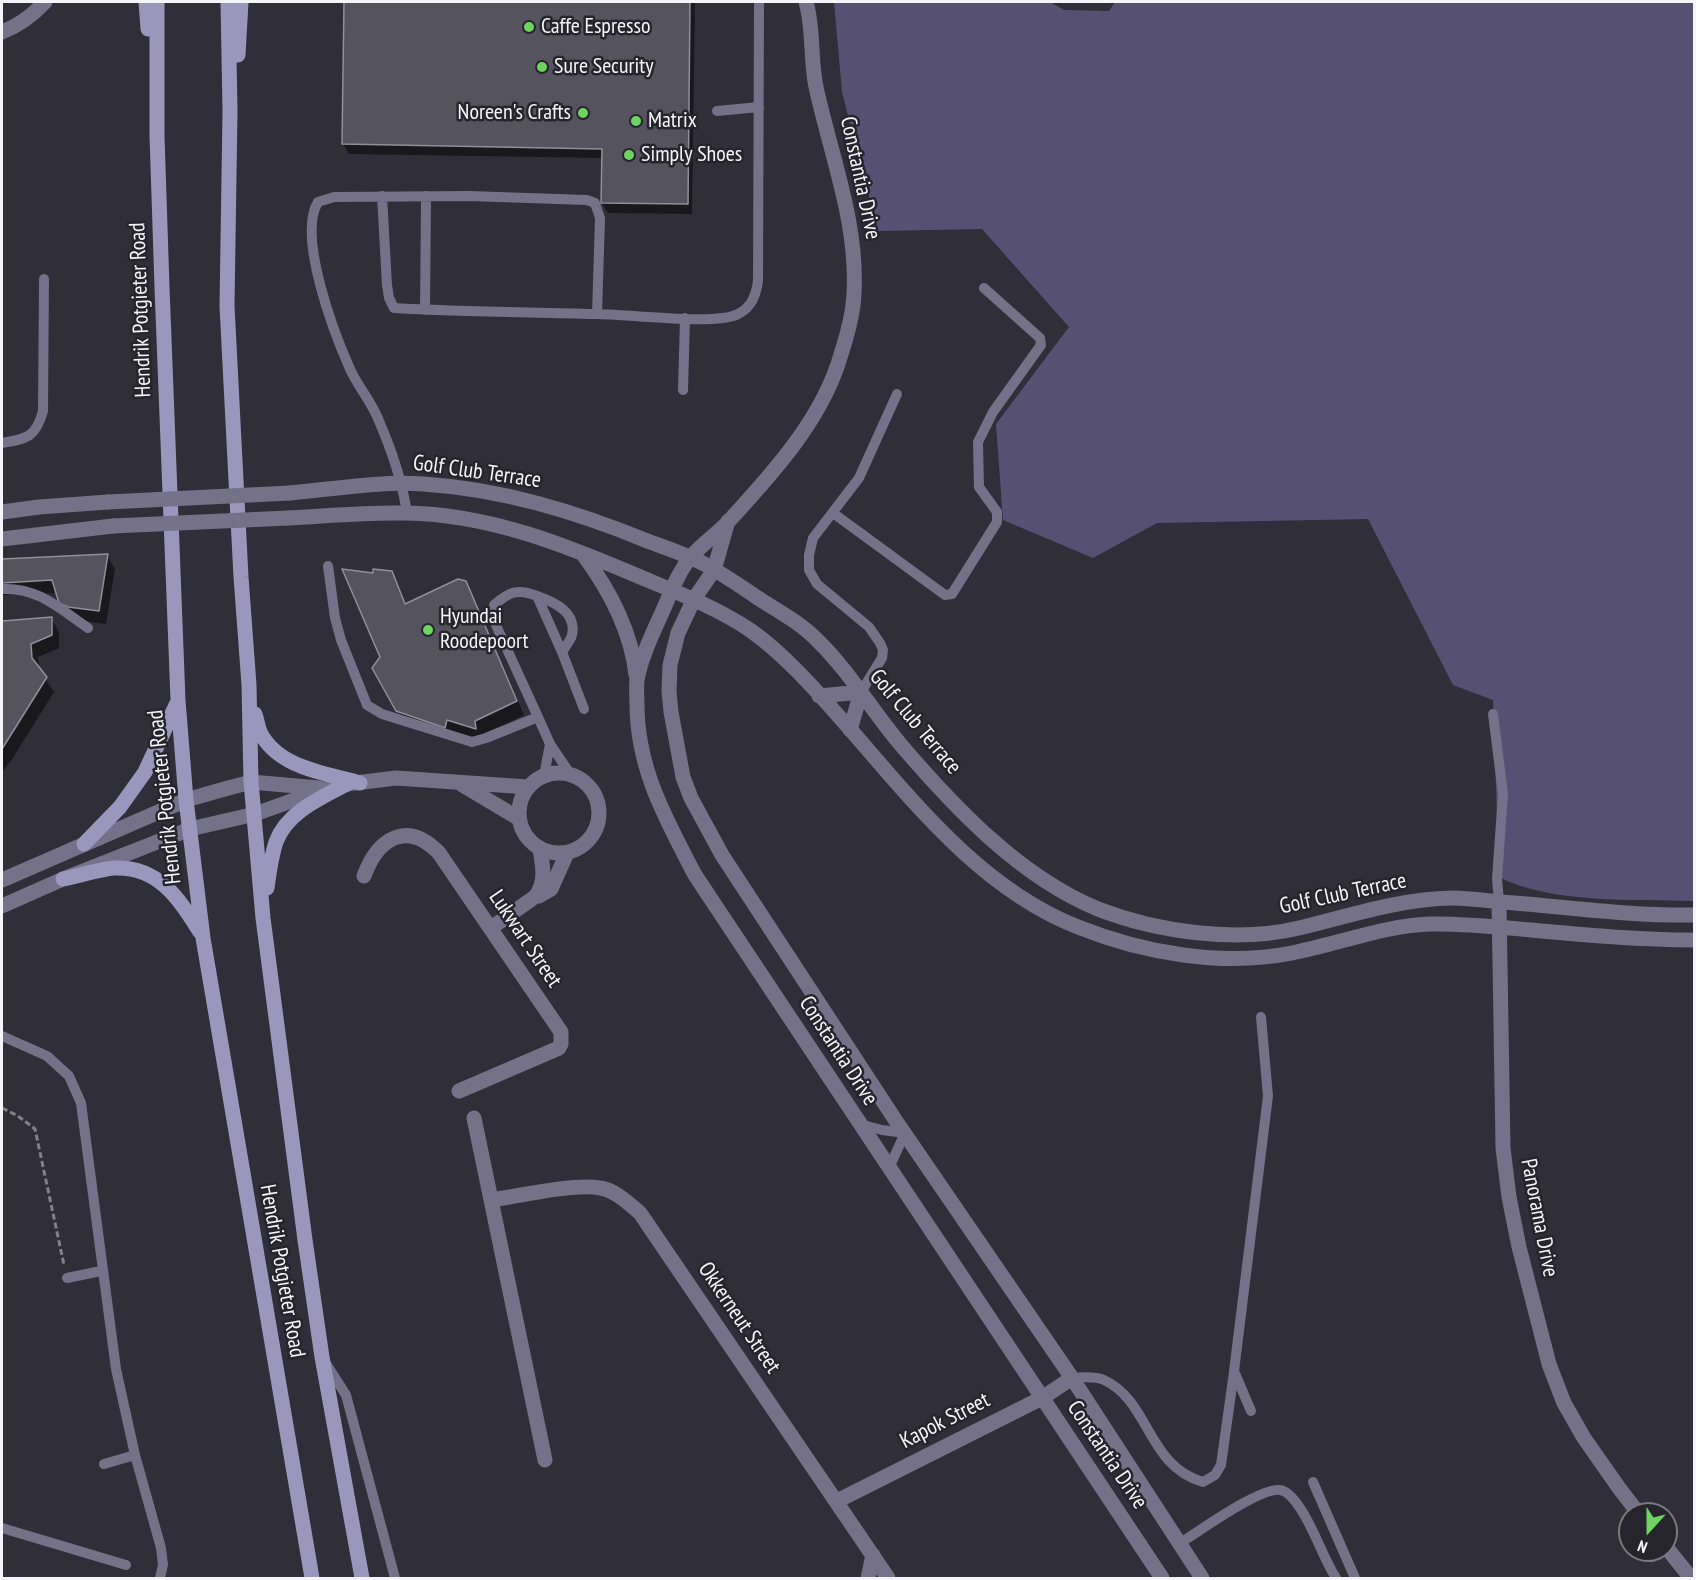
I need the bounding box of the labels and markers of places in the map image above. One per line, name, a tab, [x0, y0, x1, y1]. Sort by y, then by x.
place label: Caffe Espresso	[541, 14, 650, 40]
marker: Caffe Espresso	[522, 20, 536, 34]
place label: Sure Security	[554, 54, 653, 80]
marker: Sure Security	[535, 60, 549, 74]
place label: Noreen's Crafts	[458, 100, 571, 126]
marker: Noreen's Crafts	[576, 106, 590, 120]
place label: Matrix	[648, 108, 697, 134]
marker: Matrix	[629, 114, 643, 128]
place label: Simply Shoes	[641, 142, 742, 168]
marker: Simply Shoes	[622, 148, 636, 162]
place label: Hyundai Roodepoort	[440, 604, 529, 656]
marker: Hyundai Roodepoort	[421, 623, 435, 637]

